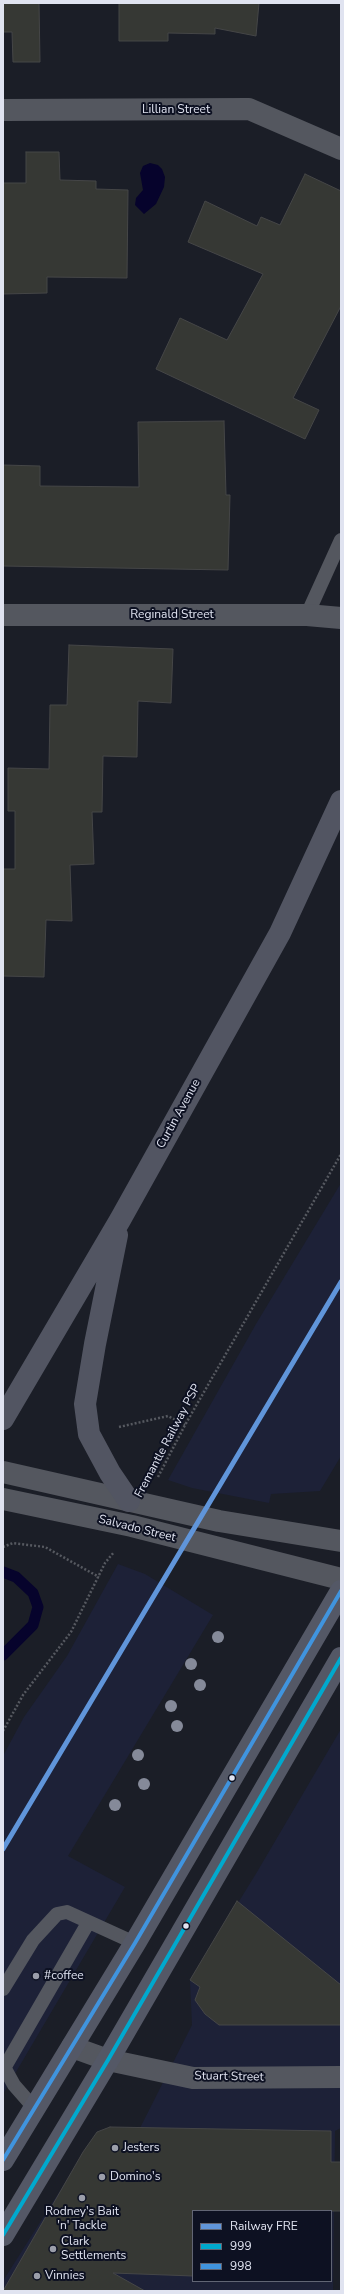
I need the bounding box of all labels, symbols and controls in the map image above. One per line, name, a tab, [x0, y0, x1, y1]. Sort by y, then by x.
street label: Lillian Street	[142, 103, 210, 117]
street label: Reginald Street	[130, 608, 214, 622]
street label: Curtin Avenue	[154, 1077, 204, 1151]
street label: Fremantle Railway PSP	[132, 1382, 204, 1500]
street label: Salvado Street	[97, 1512, 177, 1546]
unlabelled marker	[227, 1773, 237, 1783]
unlabelled marker	[181, 1921, 191, 1931]
place label: #coffee	[44, 1969, 84, 1983]
marker: #coffee	[31, 1971, 41, 1981]
street label: Stuart Street	[194, 2069, 264, 2085]
place label: Jesters	[123, 2141, 160, 2155]
marker: Jesters	[110, 2143, 120, 2153]
place label: Domino's	[110, 2170, 161, 2184]
marker: Domino's	[97, 2172, 107, 2182]
marker: Rodney's Bait 'n' Tackle	[77, 2193, 87, 2203]
place label: Rodney's Bait 'n' Tackle	[45, 2205, 119, 2233]
legend	[192, 2210, 332, 2282]
text: Railway FRE	[230, 2218, 298, 2234]
place label: Clark Settlements	[61, 2235, 126, 2263]
text: 999	[230, 2238, 252, 2254]
marker: Clark Settlements	[48, 2244, 58, 2254]
text: 998	[230, 2258, 252, 2274]
place label: Vinnies	[45, 2269, 85, 2283]
marker: Vinnies	[32, 2271, 42, 2281]

